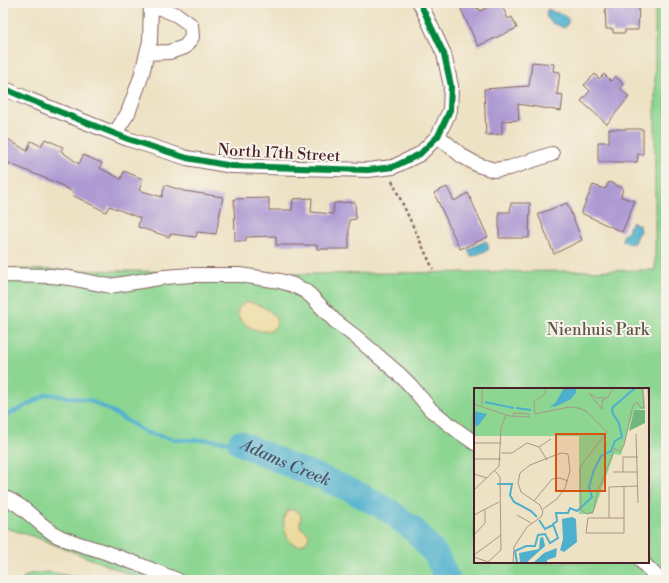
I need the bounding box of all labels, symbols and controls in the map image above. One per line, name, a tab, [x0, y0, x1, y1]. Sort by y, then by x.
street label: North 17th Street	[217, 140, 341, 166]
park label: Nienhuis Park	[547, 320, 651, 340]
inset map	[474, 388, 649, 563]
water label: Adams Creek	[236, 433, 334, 492]

